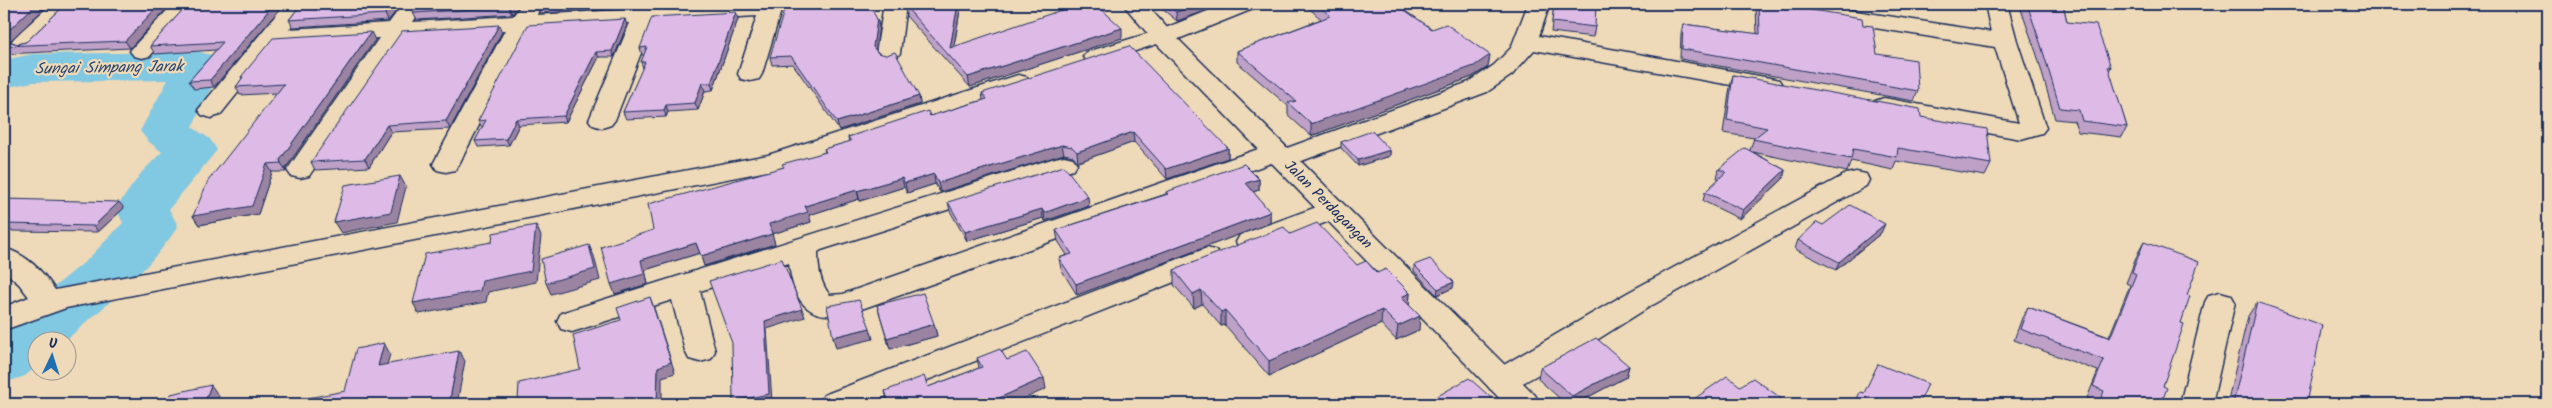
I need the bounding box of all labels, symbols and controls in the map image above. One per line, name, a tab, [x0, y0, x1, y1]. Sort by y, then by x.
water label: Sungai Simpang Jarak	[35, 54, 186, 82]
street label: Jalan Perdagangan	[1278, 155, 1378, 255]
north arrow	[28, 330, 78, 380]
text: U	[48, 333, 58, 355]

